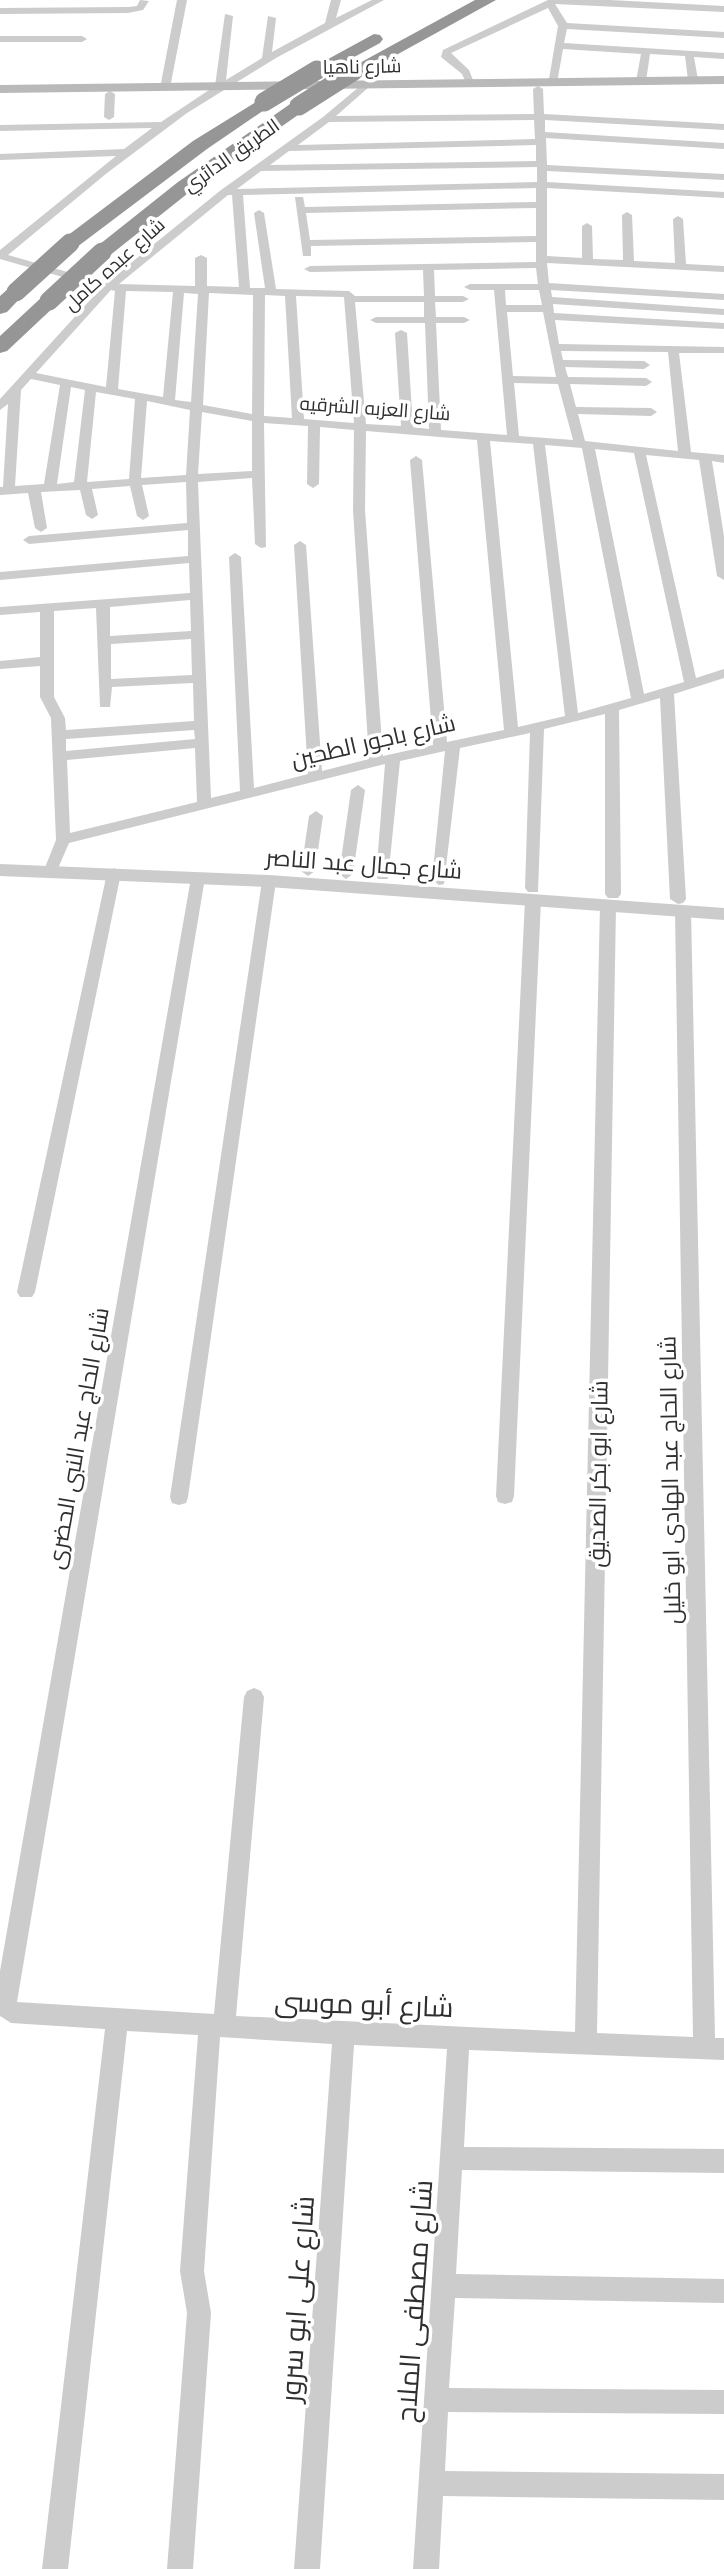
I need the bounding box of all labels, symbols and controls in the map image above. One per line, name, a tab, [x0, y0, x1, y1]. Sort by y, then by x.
street label: شارع ناهيا	[322, 52, 402, 81]
street label: الطريق الدائري	[178, 112, 286, 199]
street label: شارع عبده كامل	[58, 212, 171, 317]
street label: شارع العزبه الشرقيه	[299, 390, 451, 427]
street label: شارع باجور الطحين	[288, 706, 459, 775]
street label: شارع جمال عبد الناصر	[263, 840, 463, 887]
street label: شارع الحاج عبد النبى الحضرى	[38, 1305, 117, 1572]
street label: شارع الحاج عبد الهادى ابو خليل	[650, 1336, 689, 1624]
street label: شارع ابو بكر الصديق	[579, 1380, 616, 1568]
street label: شارع أبو موسى	[274, 1981, 454, 2026]
street label: شارع مصطفى الملاح	[386, 2178, 441, 2424]
street label: شارع على ابو سرور	[270, 2194, 323, 2406]

